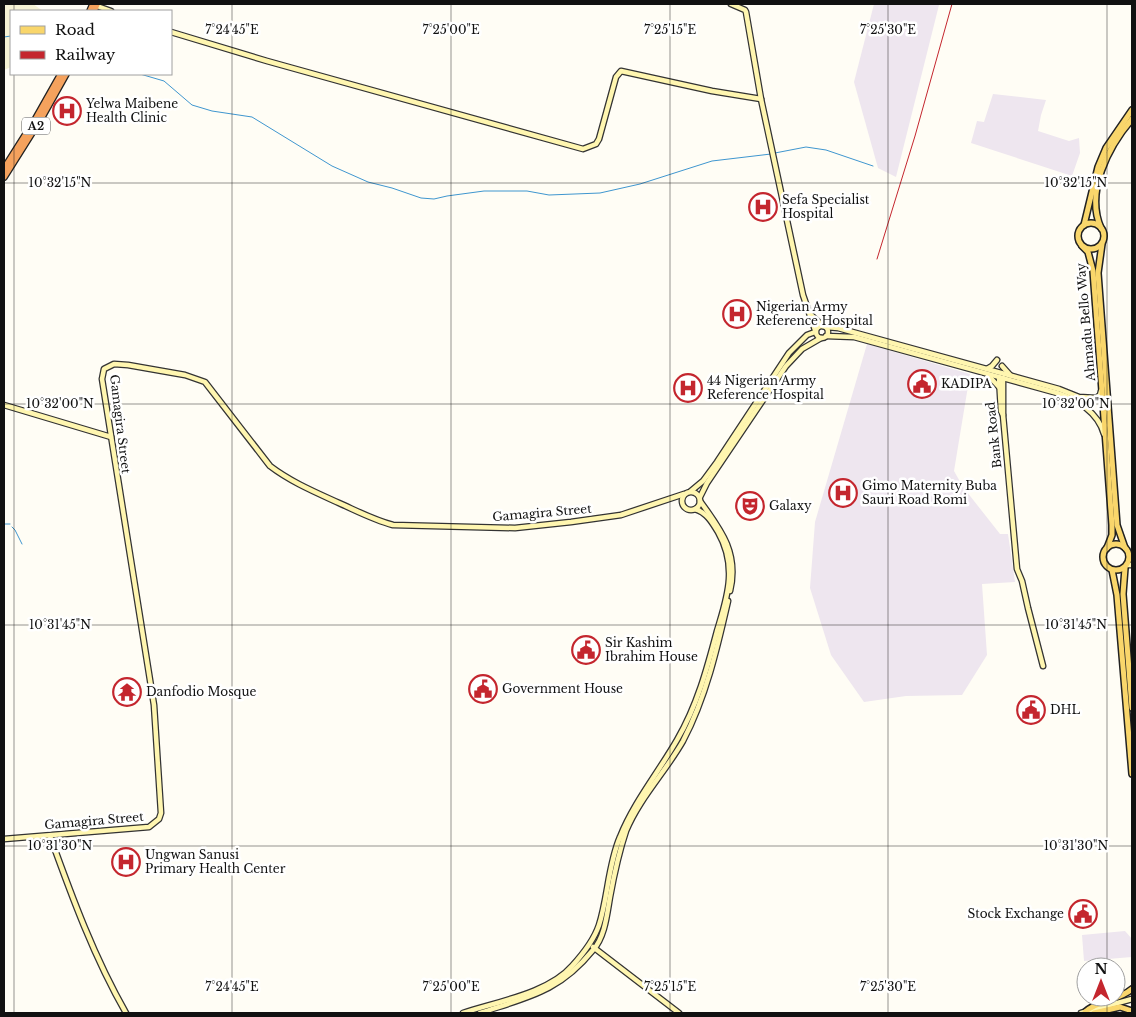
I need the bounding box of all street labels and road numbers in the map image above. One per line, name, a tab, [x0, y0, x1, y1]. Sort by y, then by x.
road number: A2	[22, 118, 50, 134]
street label: Ahmadu Bello Way	[1073, 262, 1098, 383]
street label: Gamagira Street	[107, 374, 134, 475]
street label: Bank Road	[983, 401, 1004, 469]
street label: Gamagira Street	[492, 501, 593, 524]
street label: Gamagira Street	[44, 809, 145, 832]

